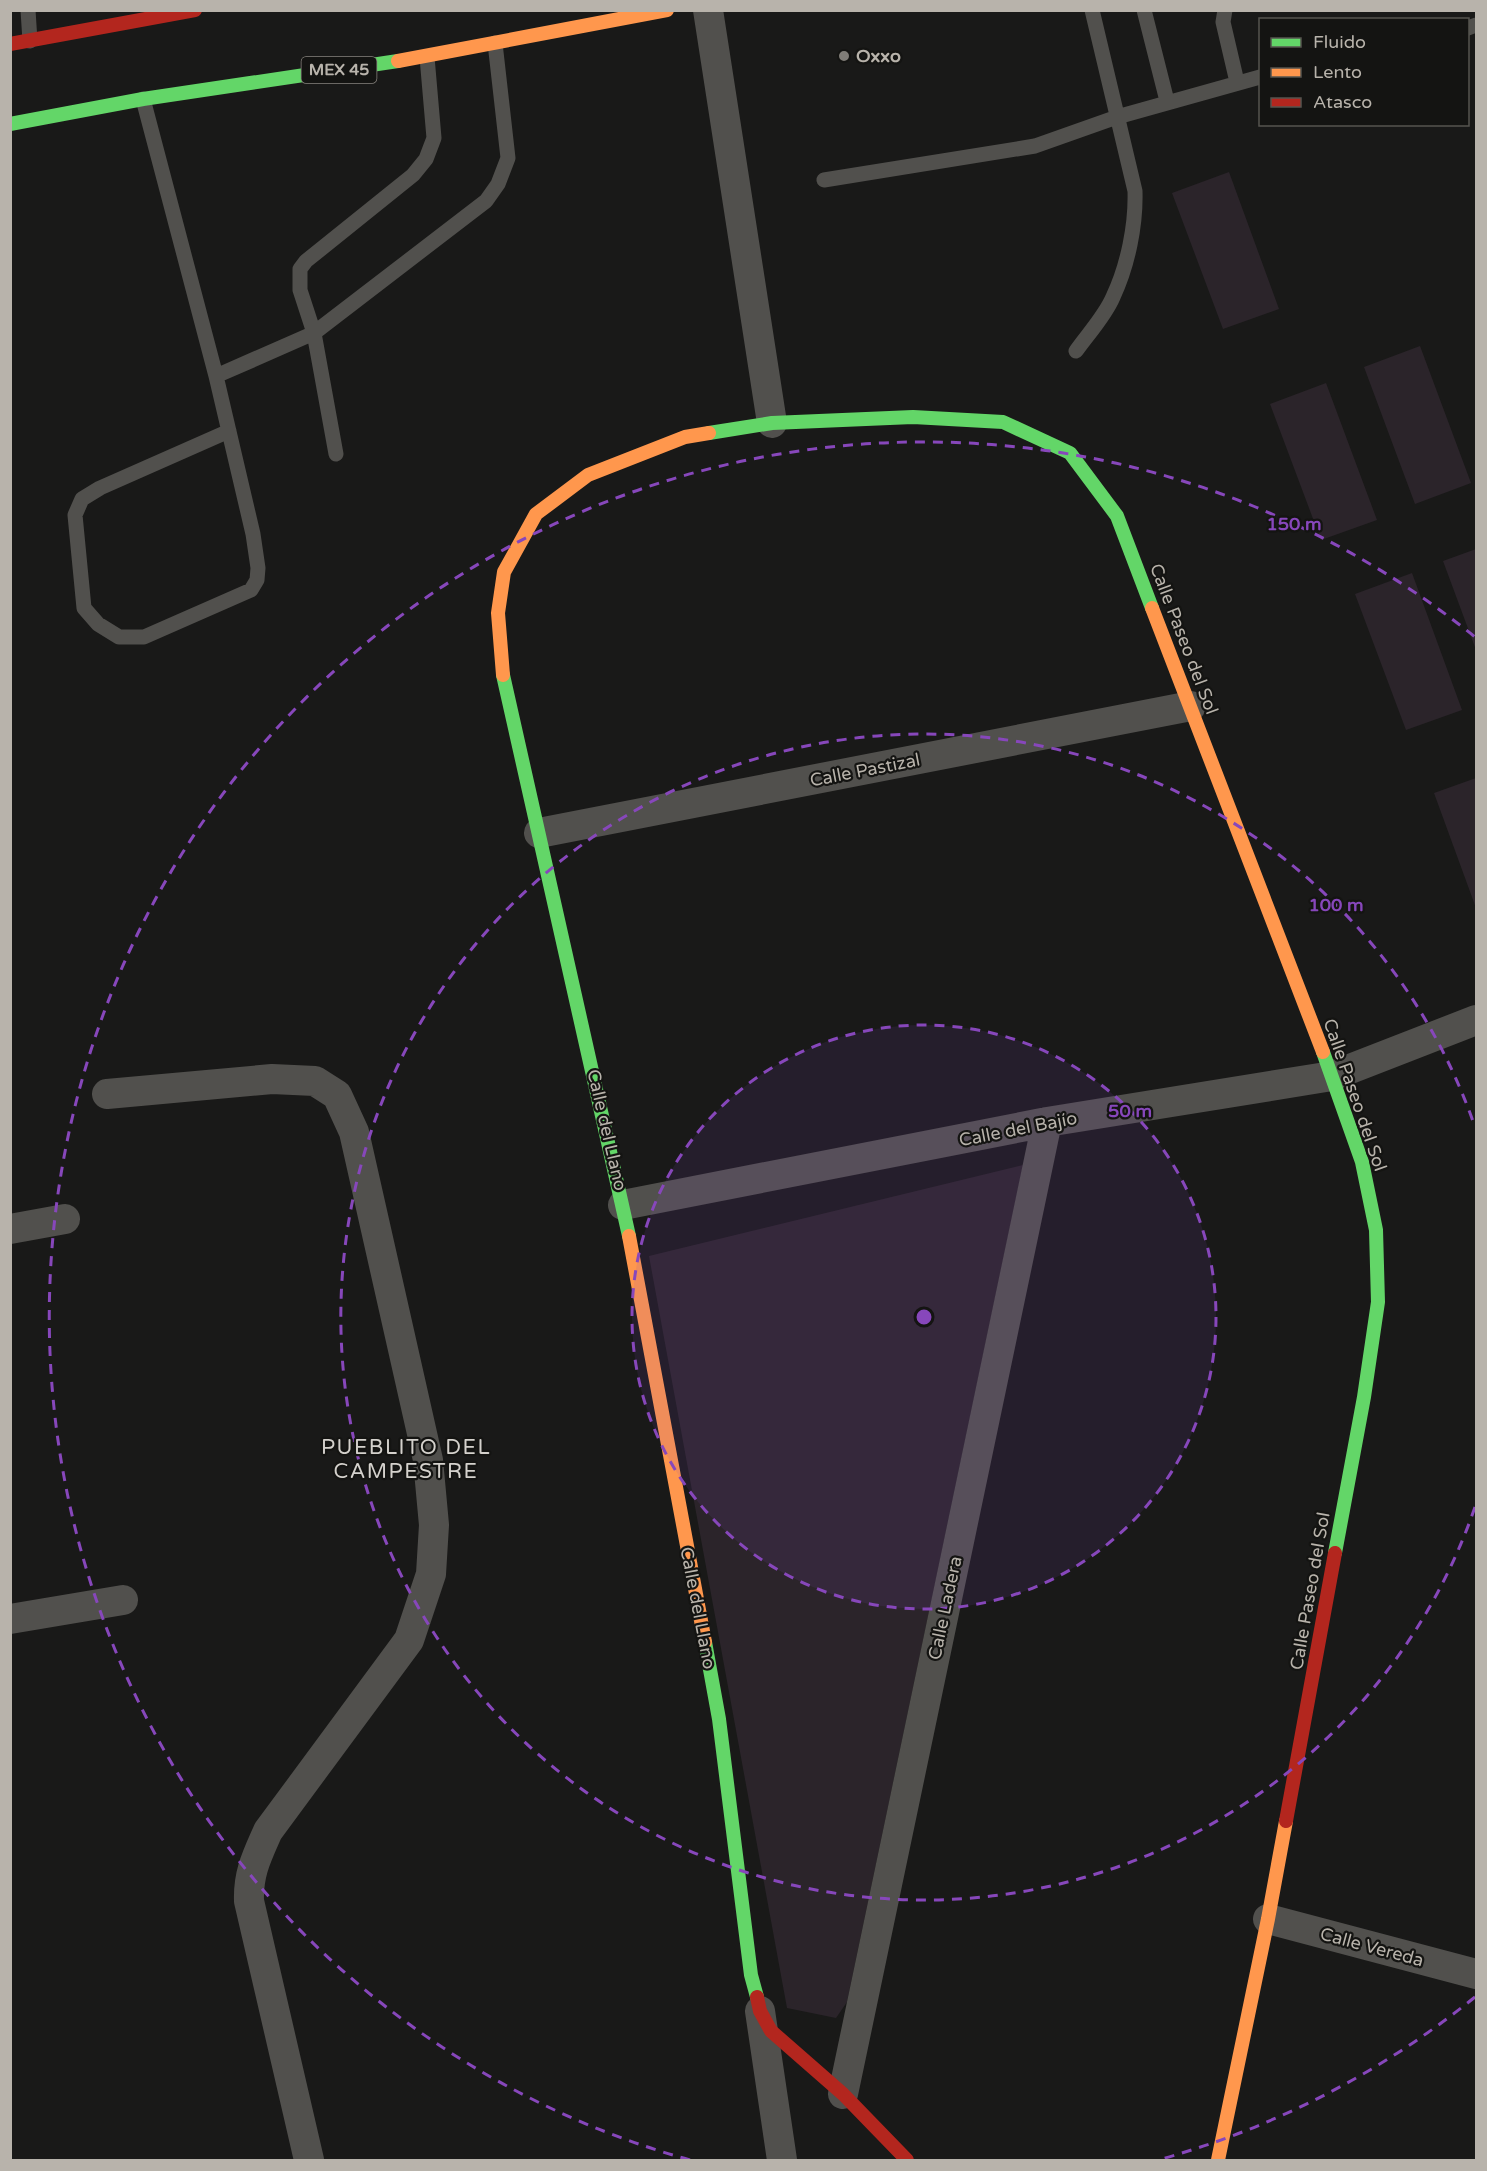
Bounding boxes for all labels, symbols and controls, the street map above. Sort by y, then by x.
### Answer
legend [1259,18,1469,126]
text: Fluido [1313,31,1366,53]
place label: Oxxo [856,45,901,67]
marker: Oxxo [837,49,851,63]
road number: MEX 45 [302,57,376,83]
text: Lento [1313,61,1362,83]
text: Atasco [1313,91,1372,113]
text: 150 m [1266,513,1322,535]
street label: Calle Paseo del Sol [1145,560,1223,718]
street label: Calle Pastizal [808,749,922,791]
text: 100 m [1308,894,1364,916]
street label: Calle Paseo del Sol [1319,1016,1391,1174]
street label: Calle del Llano [582,1067,632,1193]
text: 50 m [1108,1100,1152,1122]
street label: Calle del Bajío [957,1107,1079,1151]
centre of rings [914,1307,934,1327]
district label: PUEBLITO DEL CAMPESTRE [321,1435,491,1484]
street label: Calle Paseo del Sol [1285,1510,1335,1672]
street label: Calle del Llano [675,1545,721,1671]
street label: Calle Ladera [923,1554,967,1662]
street label: Calle Vereda [1318,1923,1426,1971]

